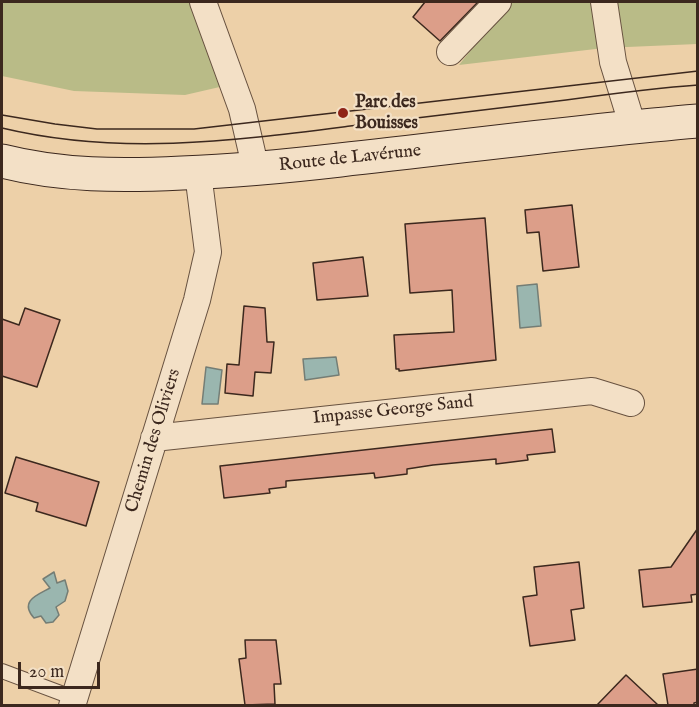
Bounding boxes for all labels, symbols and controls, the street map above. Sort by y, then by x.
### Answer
place label: Parc des Bouisses [355,92,418,134]
marker: Parc des Bouisses [336,106,350,120]
street label: Route de Lavérune [278,141,422,177]
street label: Chemin des Oliviers [122,366,186,516]
street label: Impasse George Sand [312,392,474,430]
scale bar [21,650,104,688]
text: 20 m [29,661,64,684]

